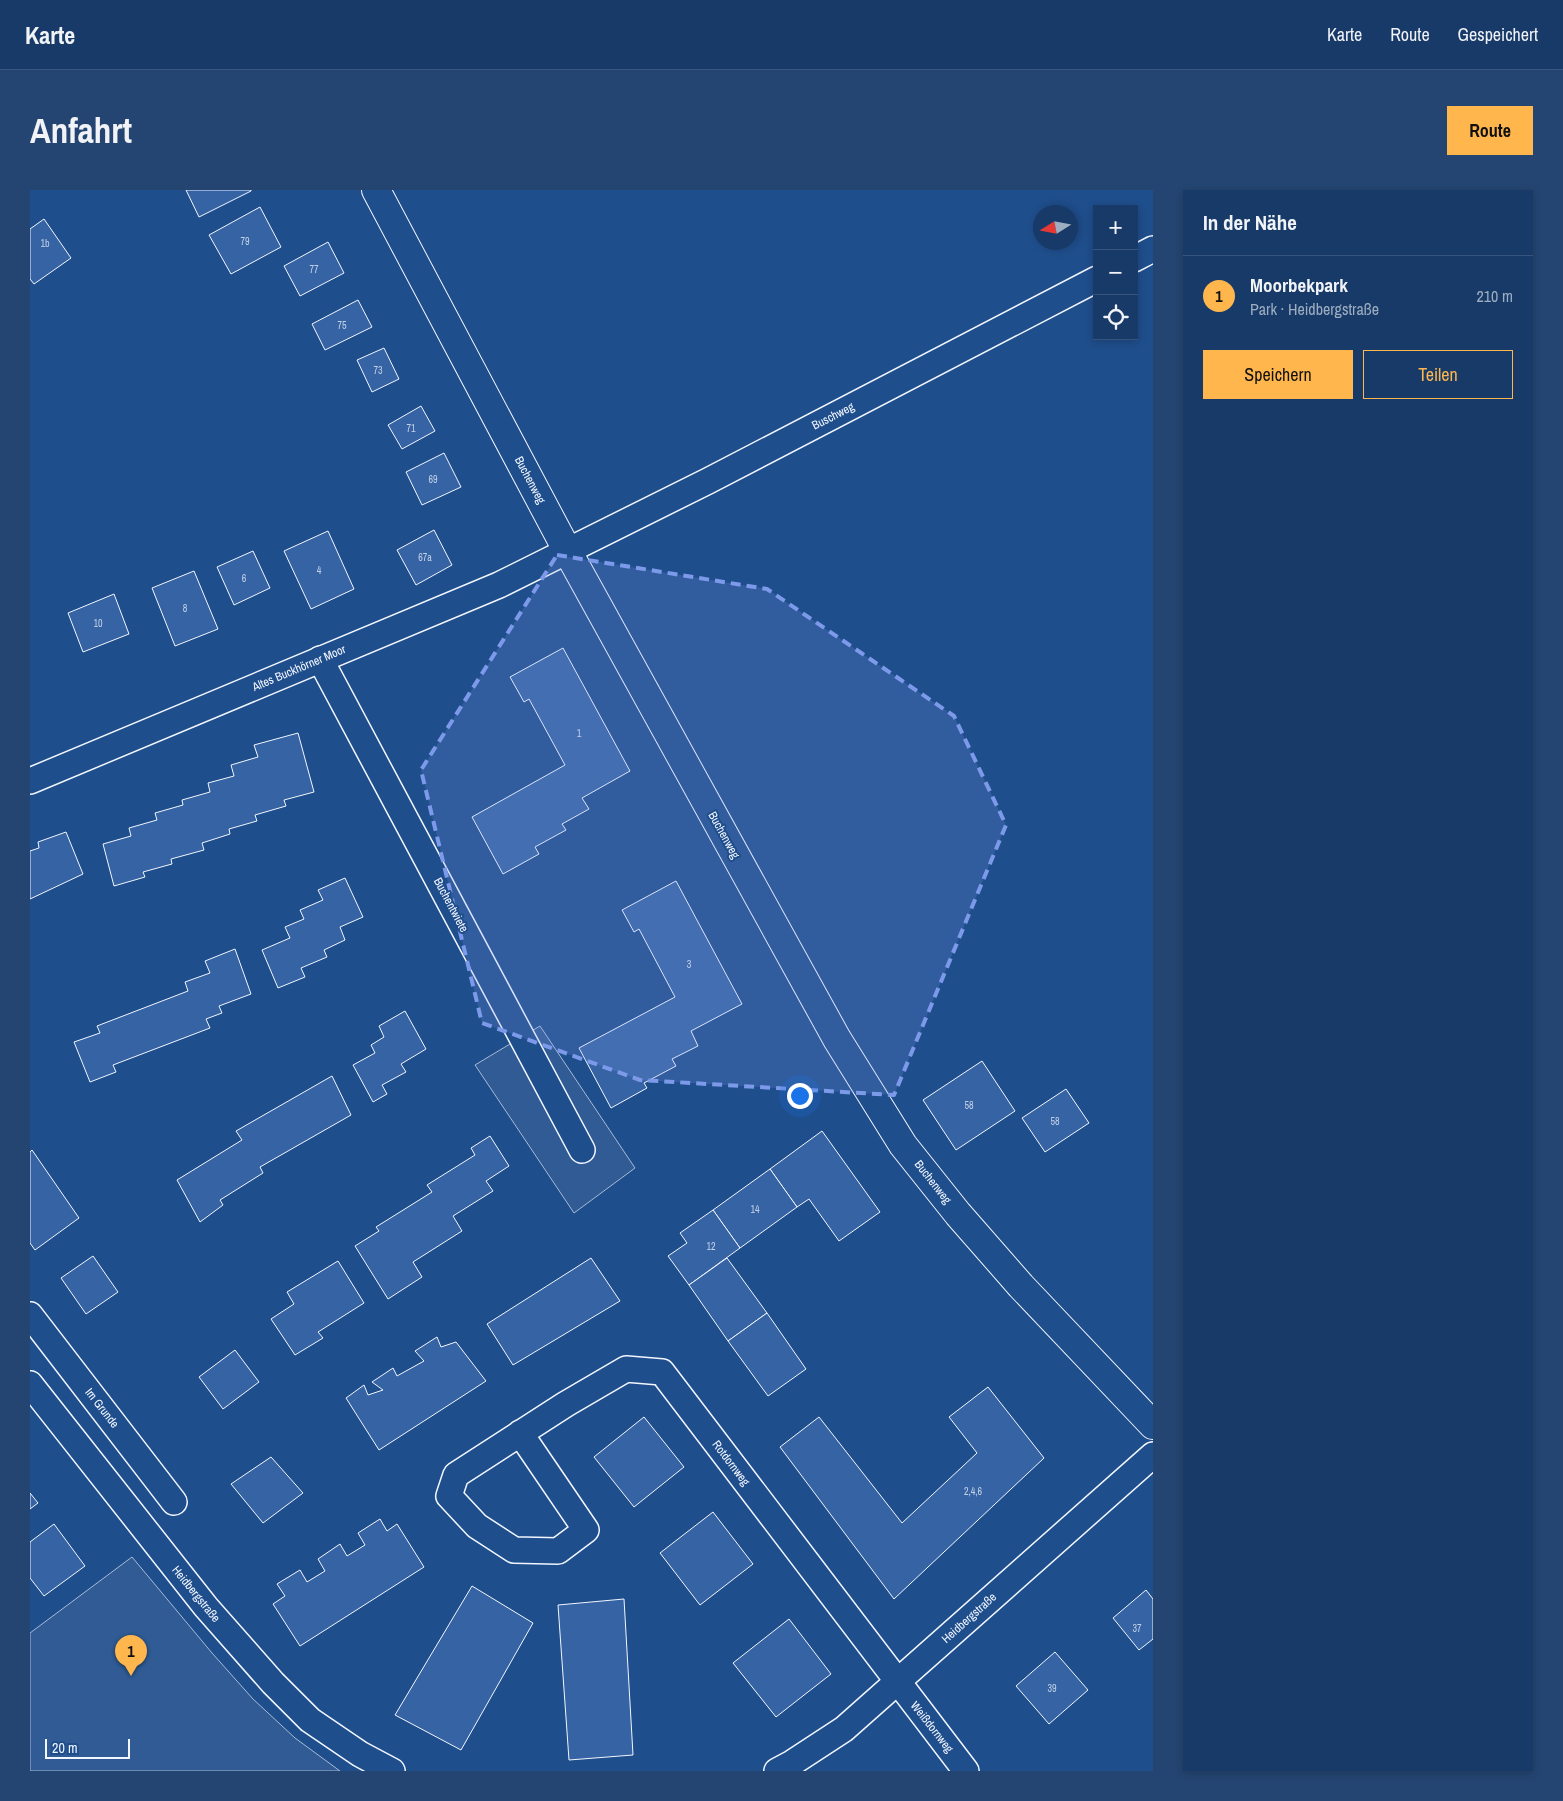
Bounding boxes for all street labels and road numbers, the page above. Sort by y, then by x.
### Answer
street label: Buschweg [809,398,857,433]
street label: Buchenweg [511,454,549,507]
street label: Altes Buckhörner Moor [249,641,349,695]
street label: Buchenweg [705,809,744,862]
street label: Buchentwiete [430,875,472,935]
street label: Buchenweg [911,1157,955,1208]
street label: Im Grunde [81,1385,123,1431]
street label: Rotdornweg [709,1437,754,1489]
street label: Heidbergstraße [168,1562,224,1626]
street label: Heidbergstraße [938,1589,1000,1647]
street label: Weißdornweg [907,1698,957,1756]

